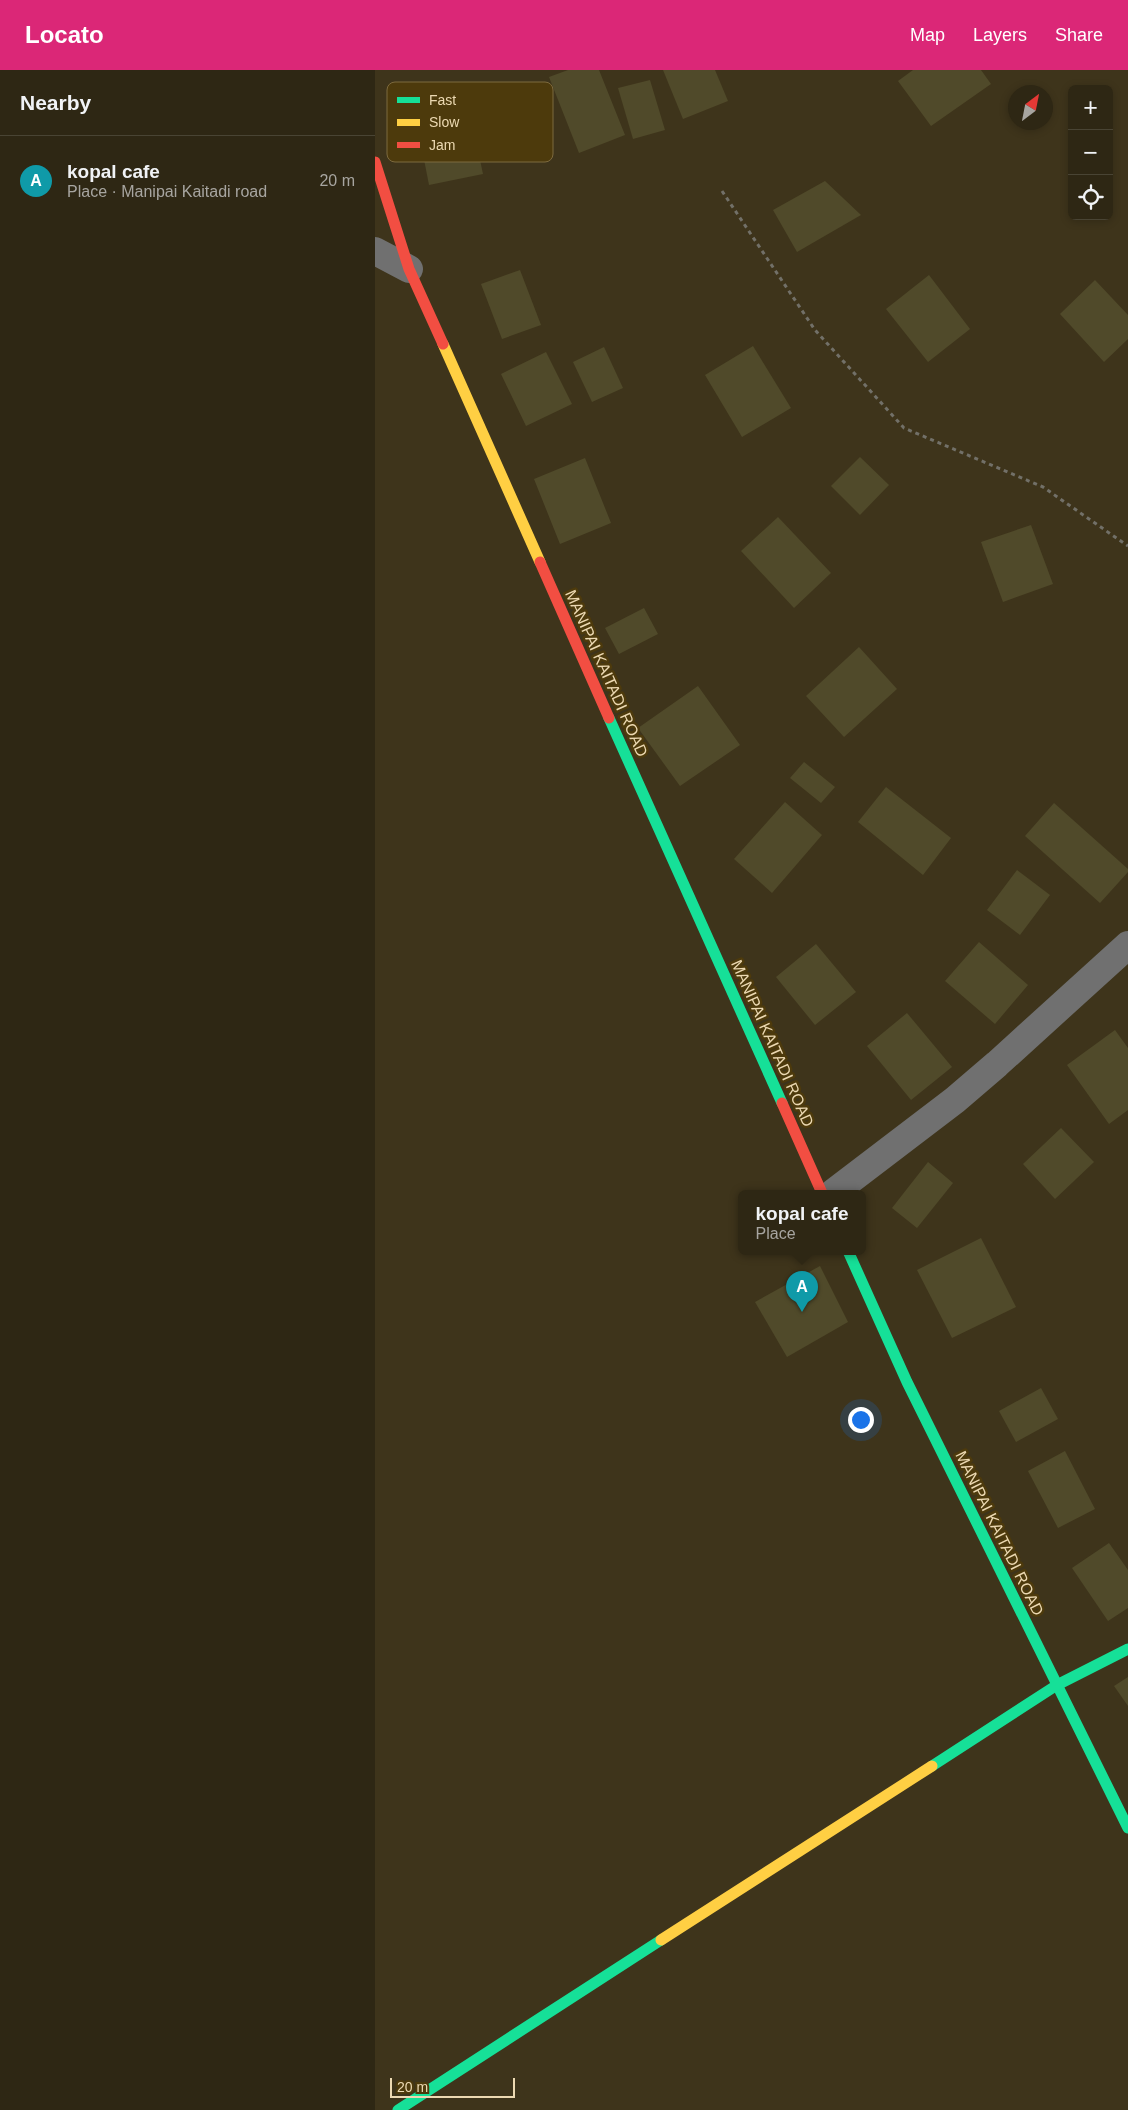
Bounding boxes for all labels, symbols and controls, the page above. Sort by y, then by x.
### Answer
text: Locato [25,21,104,48]
text: Map [910,25,945,45]
text: Layers [973,25,1027,45]
text: Share [1055,25,1103,45]
legend [387,82,553,162]
north arrow [1008,85,1053,130]
map controls [1068,85,1113,220]
button: + [1068,85,1113,130]
text: Nearby [20,91,91,114]
text: Fast [429,92,456,108]
text: Slow [429,114,460,130]
button: − [1068,130,1113,175]
text: Jam [429,137,455,153]
text: kopal cafe [67,161,160,182]
text: A [30,172,42,189]
text: 20 m [319,172,355,189]
button: locate [1068,175,1113,220]
text: Place · Manipai Kaitadi road [67,183,267,200]
street label: MANIPAI KAITADI ROAD [562,587,651,759]
street label: MANIPAI KAITADI ROAD [728,957,817,1129]
popup [738,1190,866,1255]
text: kopal cafe [756,1203,848,1224]
text: Place [756,1225,796,1242]
pin: A [786,1271,818,1312]
your location [848,1407,874,1433]
street label: MANIPAI KAITADI ROAD [952,1448,1047,1618]
scale bar [390,2075,515,2098]
text: 20 m [397,2079,428,2095]

